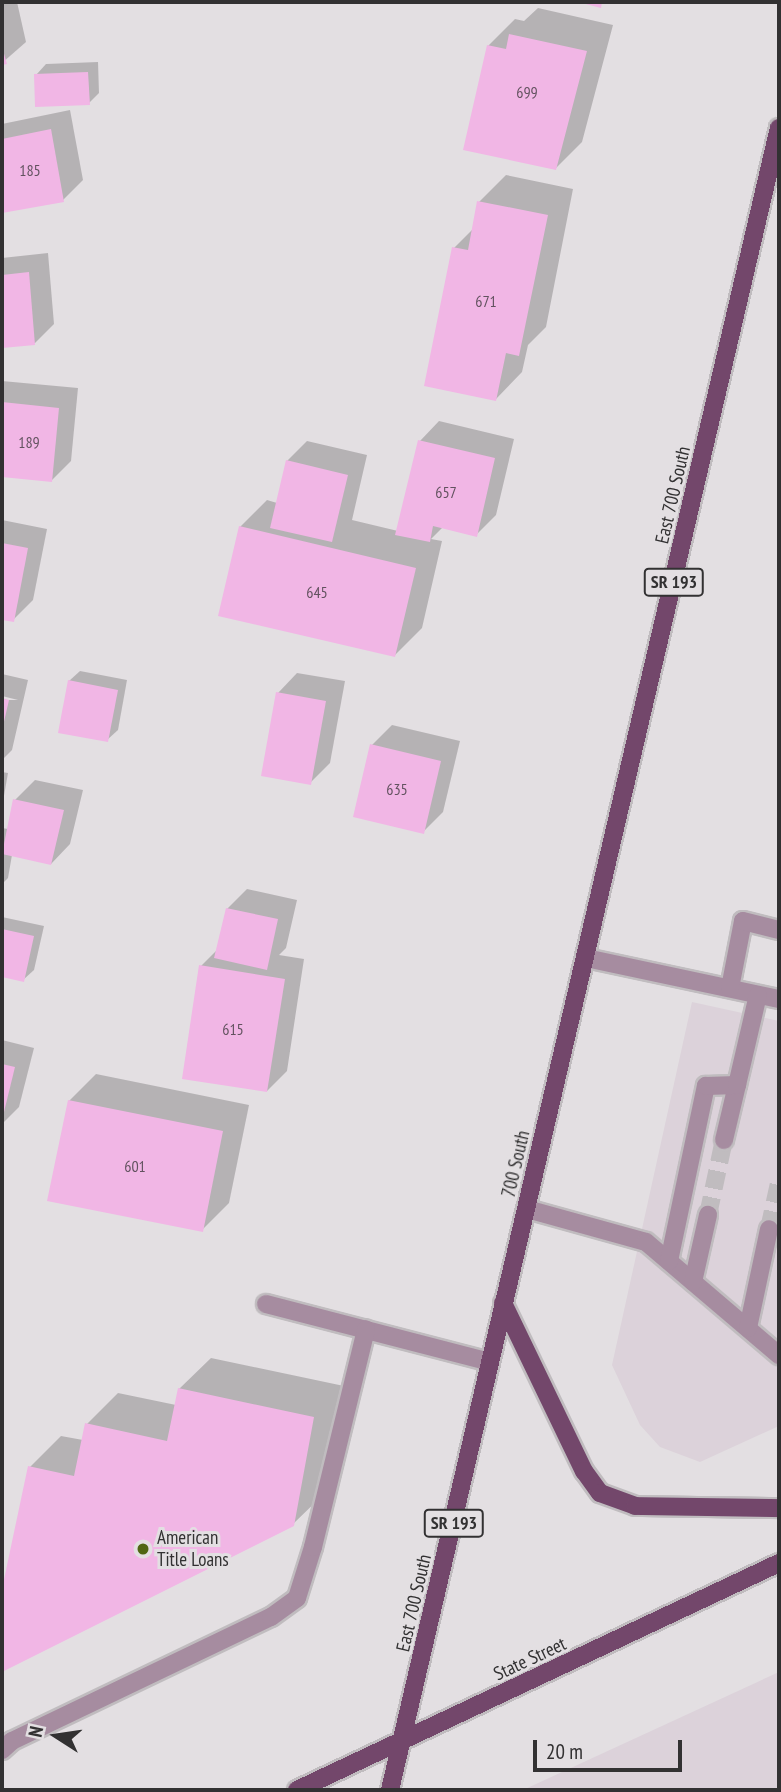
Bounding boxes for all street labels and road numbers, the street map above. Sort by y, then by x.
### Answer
street label: East 700 South [651,444,695,546]
road number: SR 193 [642,568,706,596]
street label: 700 South [497,1128,535,1200]
road number: SR 193 [422,1508,486,1538]
street label: East 700 South [392,1552,436,1654]
street label: State Street [490,1632,570,1686]

